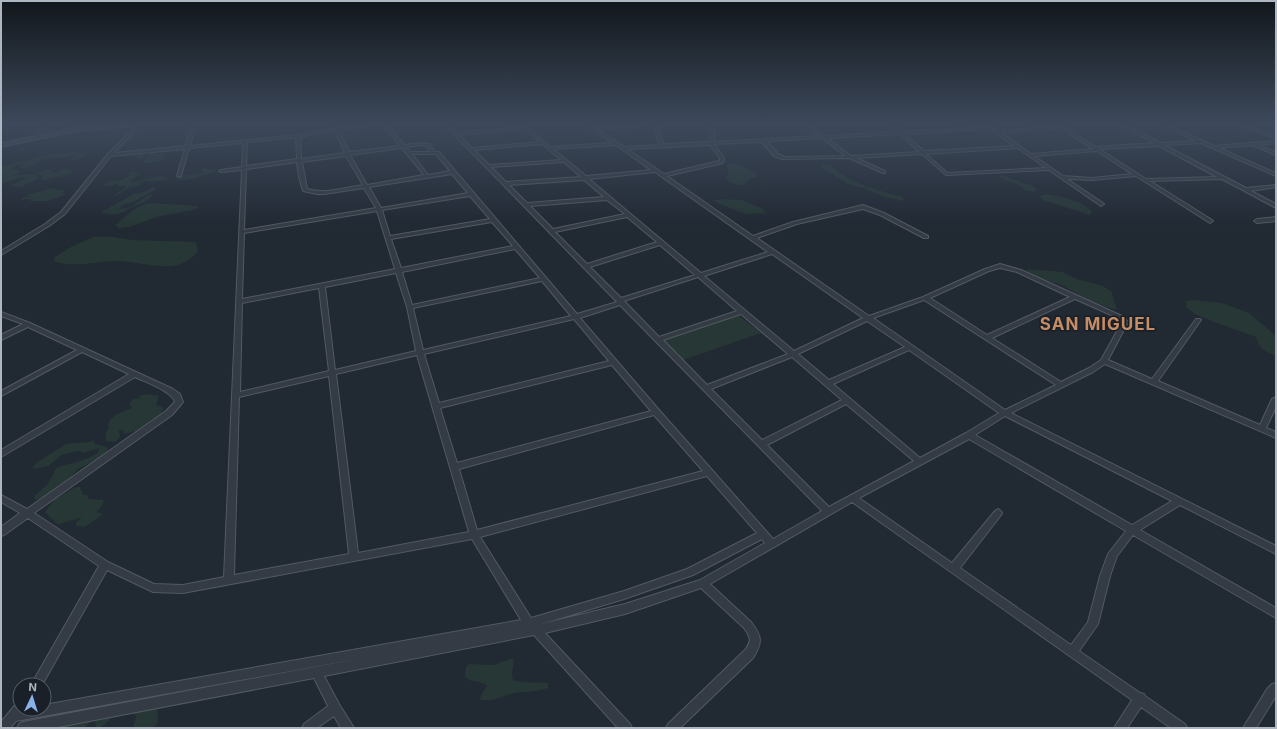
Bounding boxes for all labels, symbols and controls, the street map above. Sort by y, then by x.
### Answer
district label: SAN MIGUEL [1040,314,1156,334]
north arrow [12,677,52,717]
text: N [28,680,37,694]

